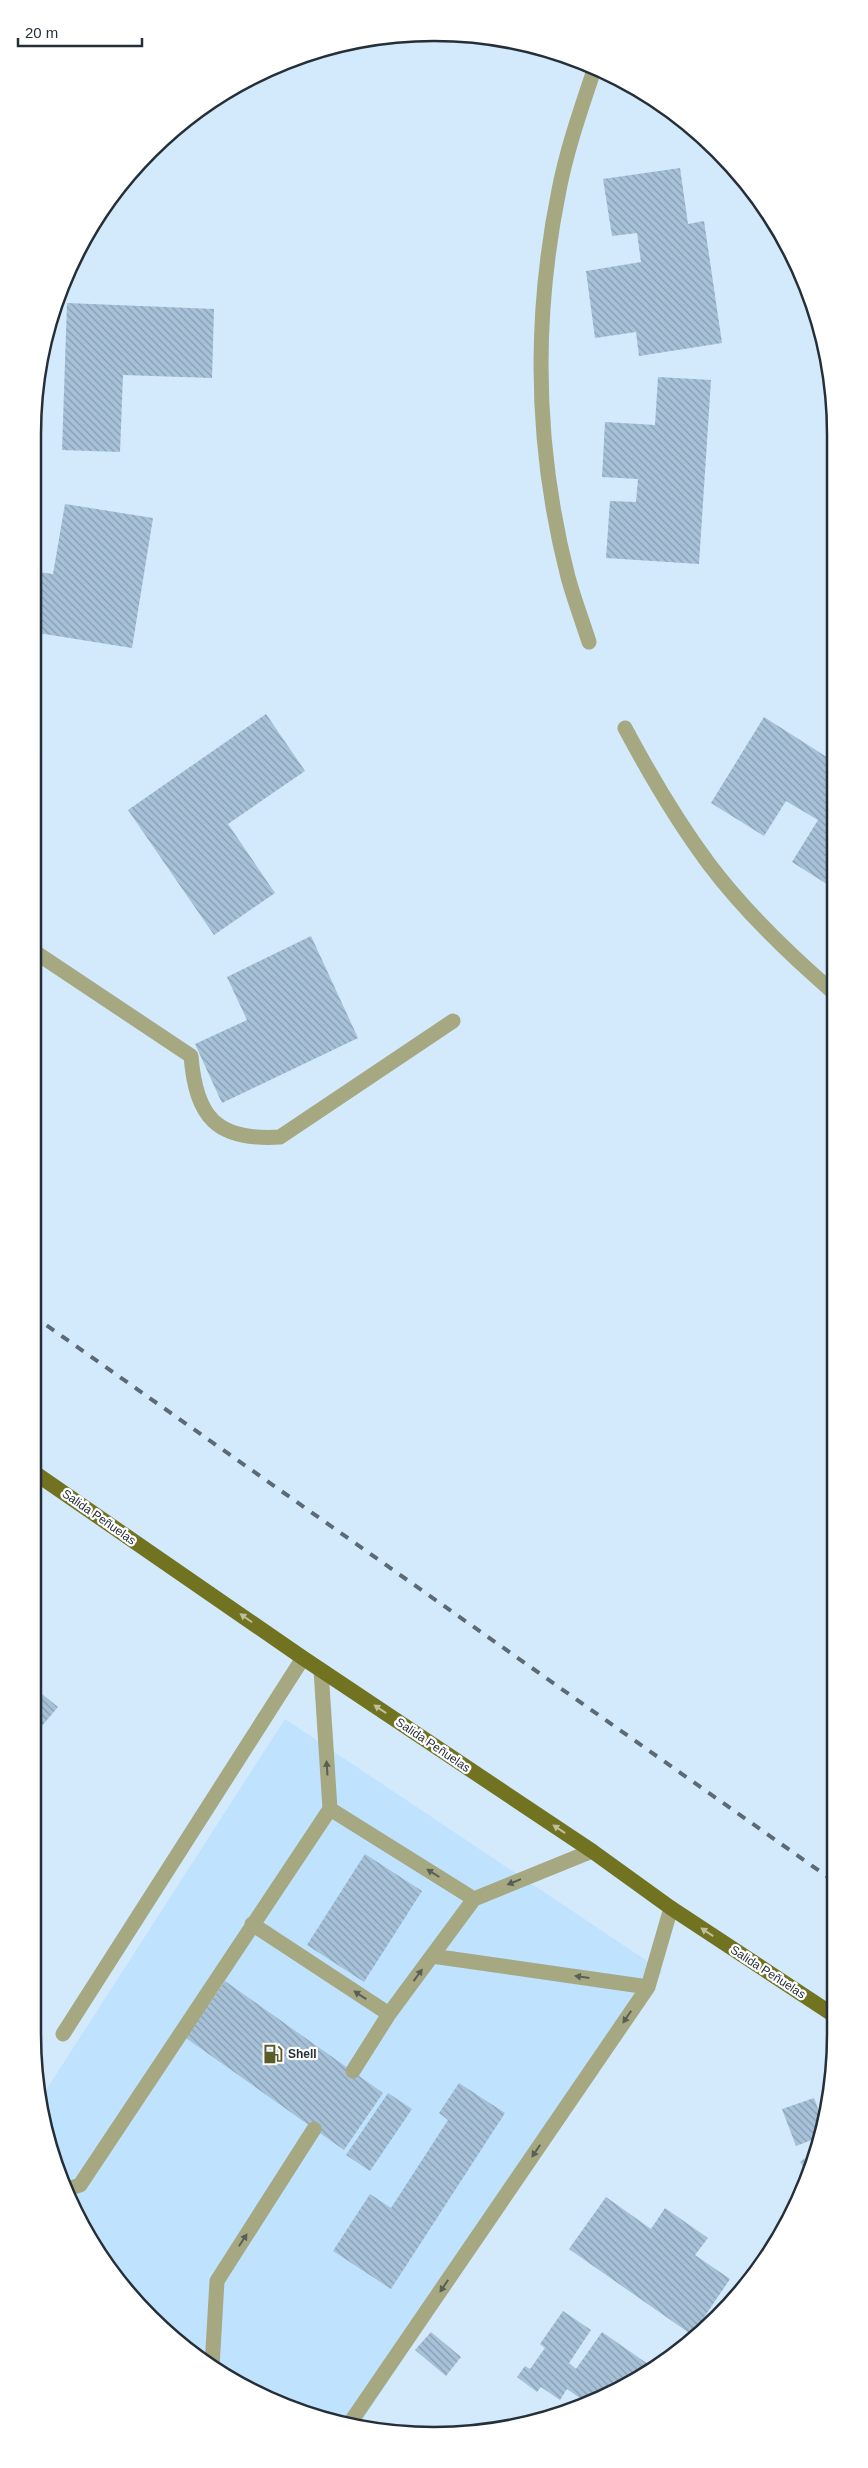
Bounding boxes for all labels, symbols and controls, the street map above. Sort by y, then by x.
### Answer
scale bar [18,15,141,47]
text: 20 m [25,24,58,41]
street label: Salida Peñuelas [59,1486,139,1548]
one-way arrow [239,1613,253,1623]
one-way arrow [374,1705,387,1714]
street label: Salida Peñuelas [393,1715,473,1775]
one-way arrow [323,1759,331,1775]
one-way arrow [552,1824,566,1834]
one-way arrow [426,1868,440,1877]
one-way arrow [507,1879,521,1887]
one-way arrow [700,1927,713,1937]
street label: Salida Peñuelas [728,1943,808,2001]
one-way arrow [413,1968,423,1982]
one-way arrow [574,1973,590,1981]
one-way arrow [354,1991,367,2000]
one-way arrow [622,2010,632,2024]
fuel station icon: Shell [262,2043,284,2065]
place label: Shell [288,2047,317,2061]
one-way arrow [531,2145,540,2158]
one-way arrow [239,2233,248,2247]
one-way arrow [439,2279,449,2292]

